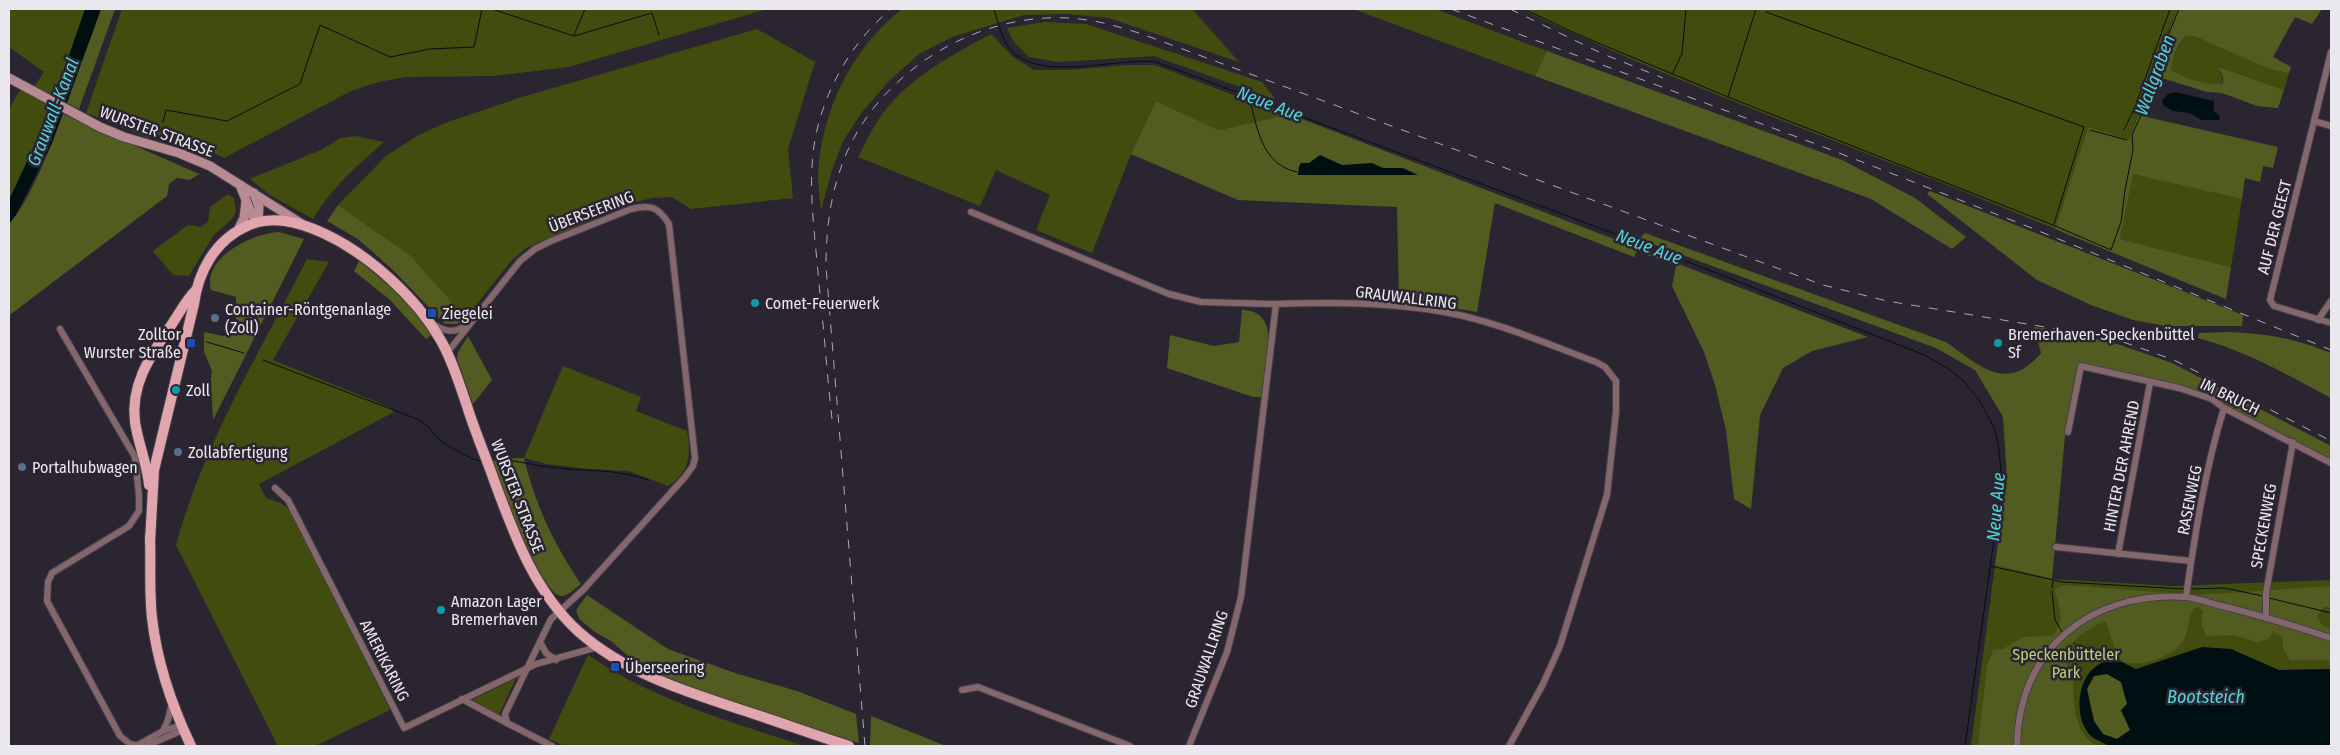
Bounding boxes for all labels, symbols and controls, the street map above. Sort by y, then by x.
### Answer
water label: Wallgraben [2130,32,2180,118]
water label: Grauwall-Kanal [22,55,84,169]
water label: Neue Aue [1234,81,1306,127]
street label: WURSTER STRASSE [97,102,217,161]
street label: AUF DER GEEST [2254,177,2296,276]
street label: ÜBERSEERING [546,187,636,236]
water label: Neue Aue [1613,224,1685,270]
street label: GRAUWALLRING [1354,282,1458,313]
place label: Comet-Feuerwerk [765,294,880,313]
marker: Comet-Feuerwerk [749,297,761,309]
place label: Container-Röntgenanlage (Zoll) [225,300,391,337]
place label: Ziegelei [442,304,493,323]
marker: Ziegelei [426,307,438,319]
marker: Container-Röntgenanlage (Zoll) [209,312,221,324]
place label: Zolltor Wurster Straße [84,325,181,362]
place label: Bremerhaven-Speckenbüttel Sf [2008,325,2194,362]
marker: Zolltor Wurster Straße [185,337,197,349]
marker: Bremerhaven-Speckenbüttel Sf [1992,337,2004,349]
street label: IM BRUCH [2197,374,2263,419]
place label: Zoll [186,381,210,400]
marker: Zoll [170,384,182,396]
street label: HINTER DER AHREND [2099,399,2144,533]
street label: WURSTER STRASSE [487,437,548,556]
place label: Zollabfertigung [188,443,288,462]
marker: Zollabfertigung [172,446,184,458]
place label: Portalhubwagen [32,458,138,477]
marker: Portalhubwagen [16,461,28,473]
street label: RASENWEG [2173,464,2206,537]
water label: Neue Aue [1982,471,2010,542]
street label: SPECKENWEG [2247,482,2280,570]
place label: Amazon Lager Bremerhaven [451,592,542,629]
marker: Amazon Lager Bremerhaven [435,604,447,616]
street label: GRAUWALLRING [1181,608,1232,710]
street label: AMERIKARING [356,616,413,704]
park label: Speckenbütteler Park [2012,645,2120,682]
place label: Überseering [625,658,705,677]
marker: Überseering [609,661,621,673]
water label: Bootsteich [2167,686,2245,708]

